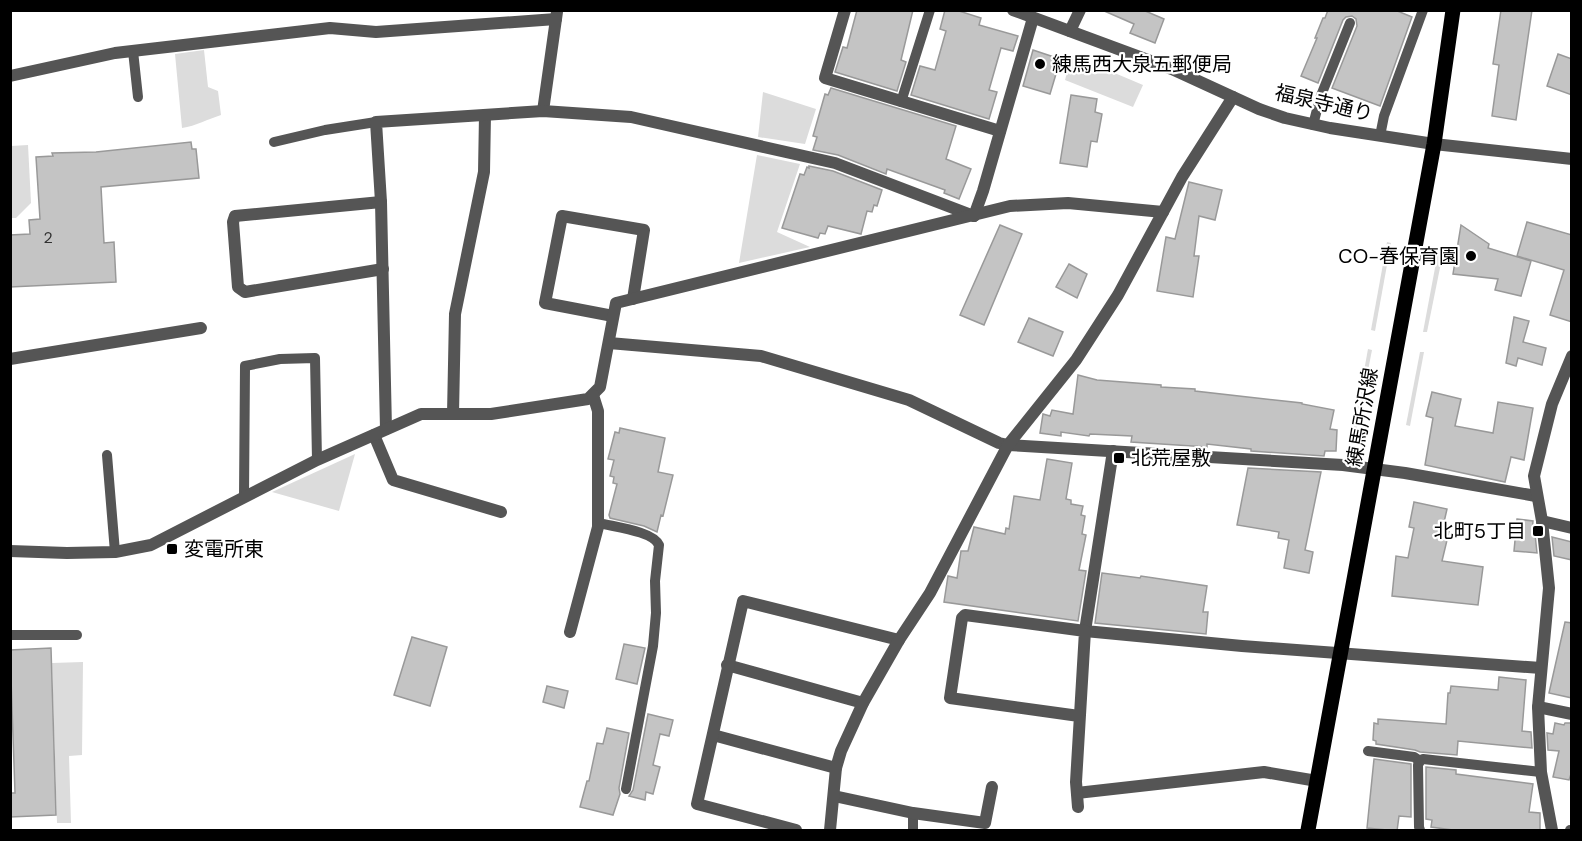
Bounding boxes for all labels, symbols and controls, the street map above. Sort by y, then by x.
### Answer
place label: 練馬西大泉五郵便局 [1052,51,1232,77]
marker: 練馬西大泉五郵便局 [1033,57,1047,71]
street label: 福泉寺通り [1272,79,1376,127]
house number: 2 [43,227,53,248]
place label: CO-春保育園 [1338,243,1459,269]
marker: CO-春保育園 [1464,249,1478,263]
street label: 練馬所沢線 [1341,366,1383,468]
place label: 北荒屋敷 [1131,445,1211,471]
marker: 北荒屋敷 [1112,451,1126,465]
place label: 北町5丁目 [1434,518,1526,544]
marker: 北町5丁目 [1531,524,1545,538]
place label: 変電所東 [184,536,264,562]
marker: 変電所東 [165,542,179,556]

